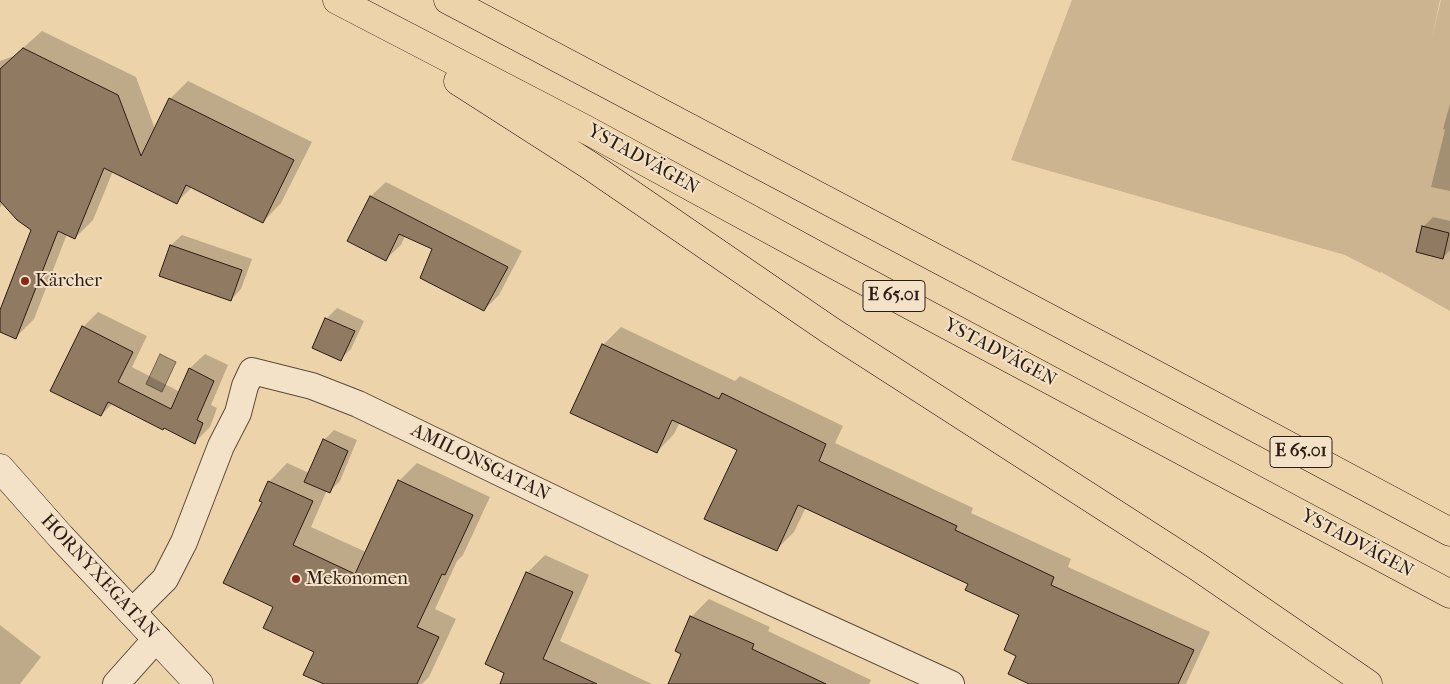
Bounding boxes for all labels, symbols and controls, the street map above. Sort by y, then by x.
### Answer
street label: YSTADVÄGEN [583,120,703,200]
place label: Kärcher [35,270,102,292]
marker: Kärcher [19,275,31,287]
road number: E 65.01 [863,280,925,312]
street label: YSTADVÄGEN [940,314,1060,392]
street label: AMILONSGATAN [407,419,553,507]
road number: E 65.01 [1270,437,1332,468]
street label: YSTADVÄGEN [1297,505,1417,583]
street label: HORNYXEGATAN [35,510,163,644]
place label: Mekonomen [306,568,408,590]
marker: Mekonomen [290,573,302,585]

